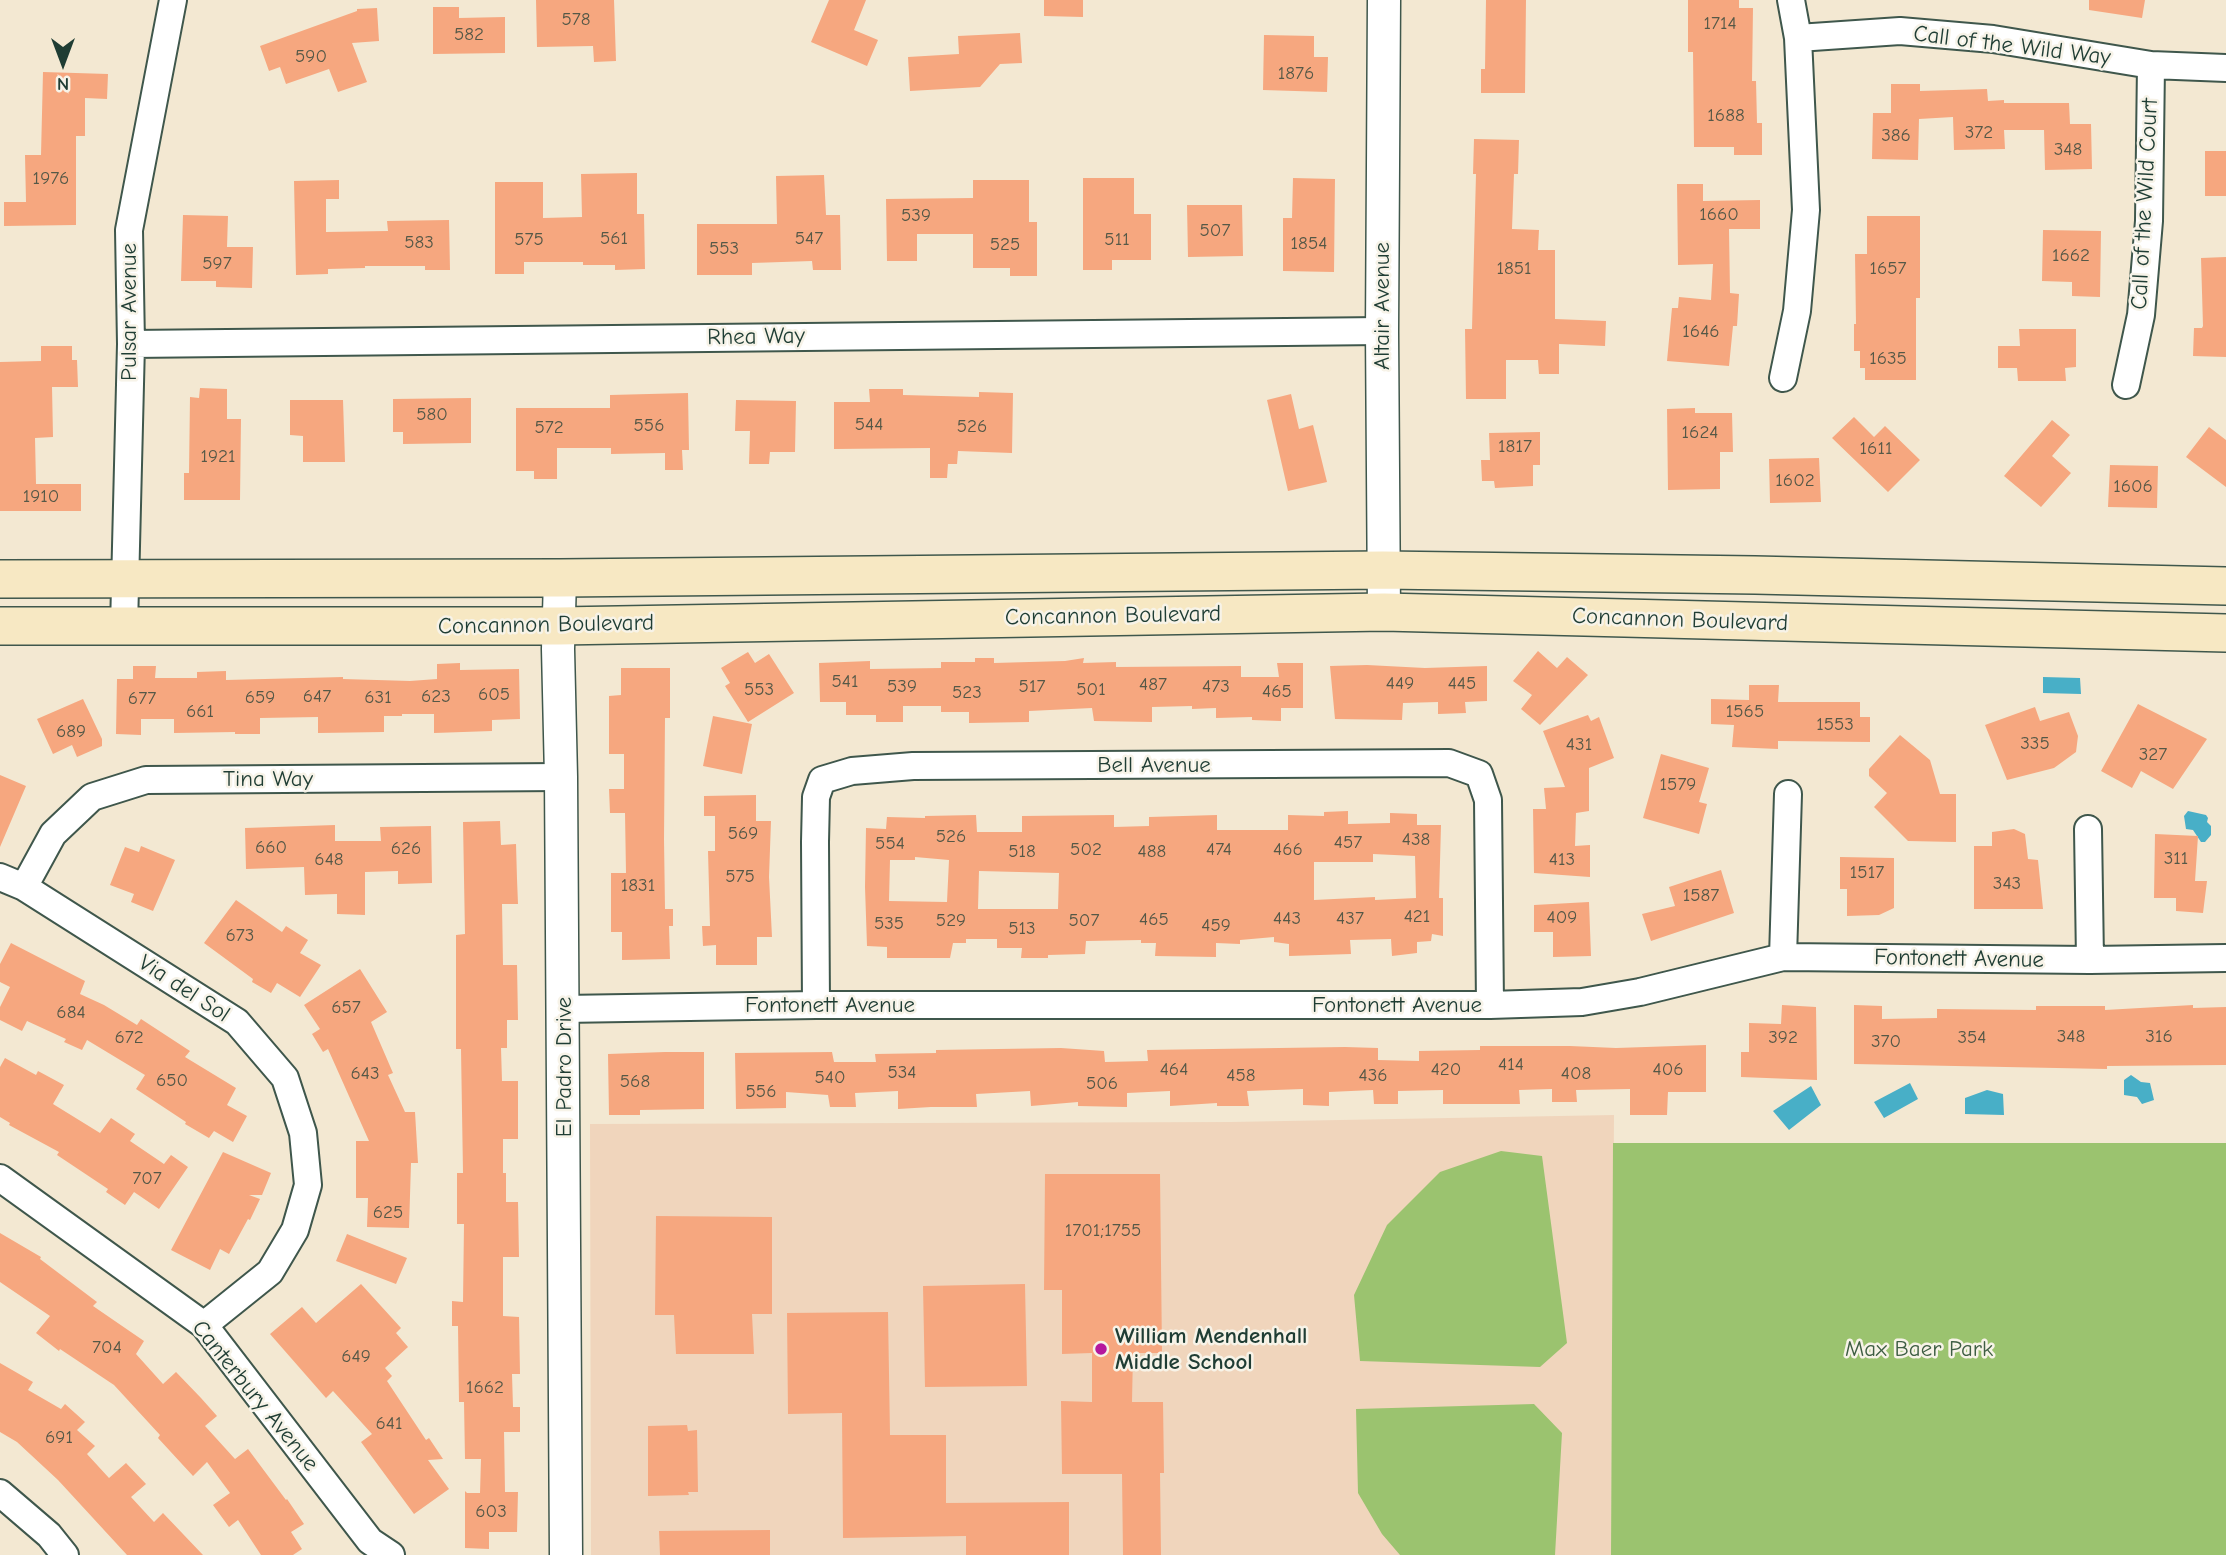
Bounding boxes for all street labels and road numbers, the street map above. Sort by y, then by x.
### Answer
street label: Call of the Wild Way [1912,20,2112,72]
street label: Call of the Wild Court [2126,97,2164,311]
street label: Altair Avenue [1368,242,1396,370]
street label: Pulsar Avenue [115,243,143,381]
street label: Rhea Way [707,322,805,352]
street label: Concannon Boulevard [1005,600,1221,632]
street label: Concannon Boulevard [1571,602,1789,638]
street label: Concannon Boulevard [438,609,654,641]
street label: Bell Avenue [1097,751,1211,779]
street label: Tina Way [223,765,313,793]
street label: Fontonett Avenue [1874,944,2044,974]
street label: Via del Sol [133,949,235,1029]
street label: Fontonett Avenue [745,991,915,1019]
street label: Fontonett Avenue [1312,991,1482,1019]
street label: El Padro Drive [550,997,578,1137]
street label: Canterbury Avenue [186,1315,324,1477]

